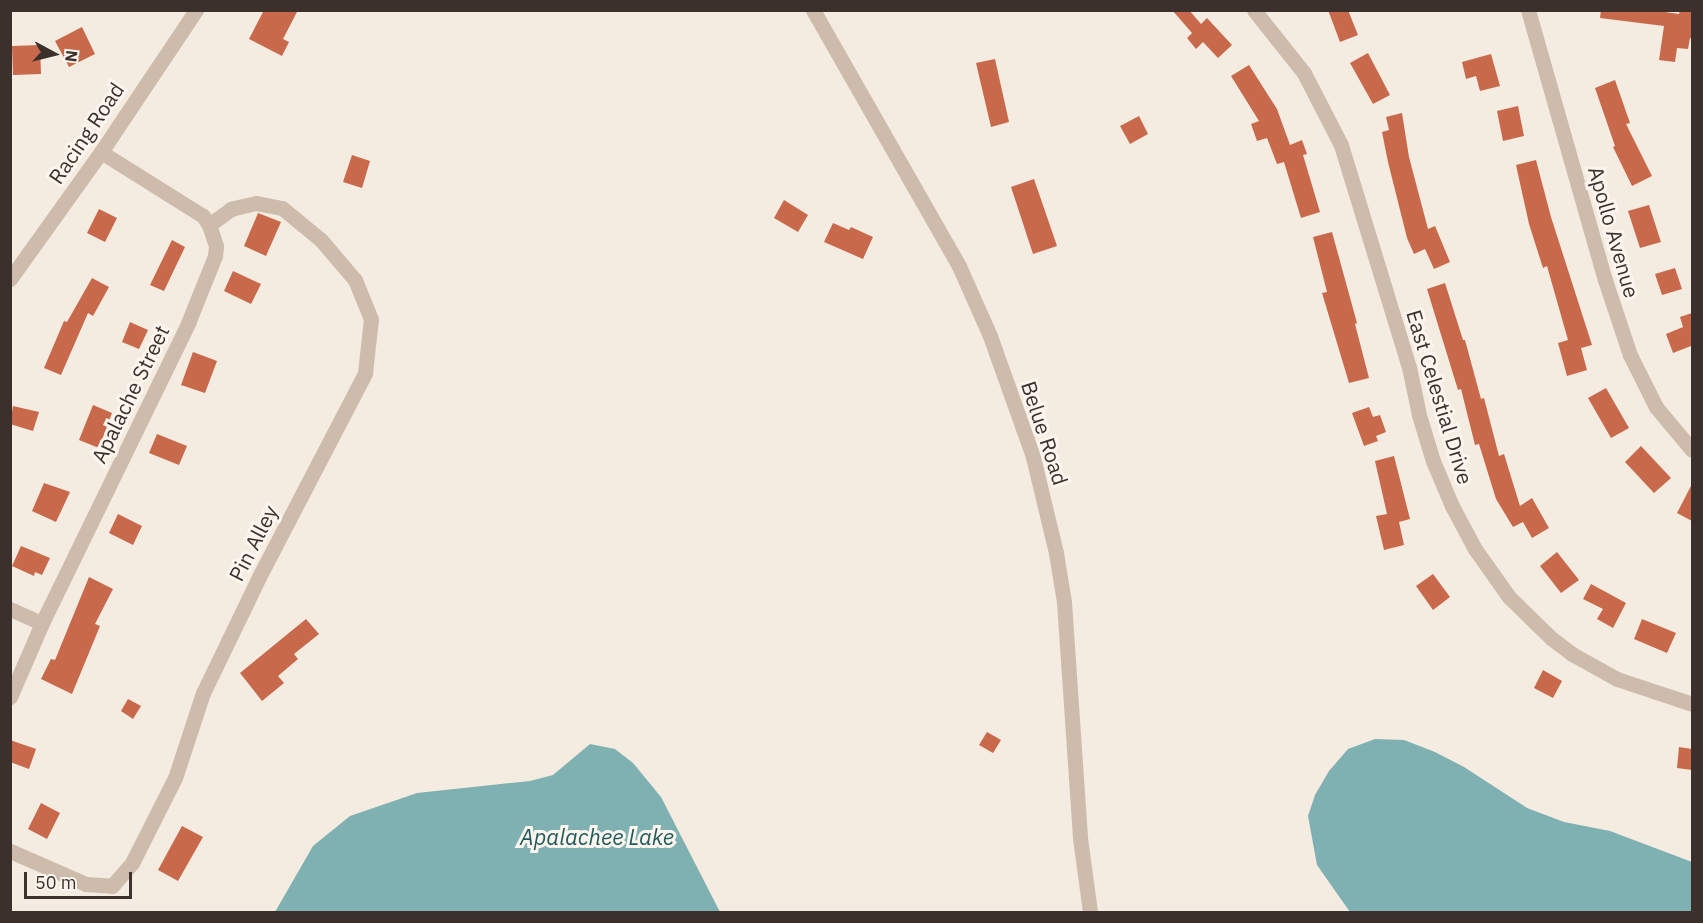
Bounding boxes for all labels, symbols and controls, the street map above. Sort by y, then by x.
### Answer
north arrow [24,24,84,84]
text: N [61,49,82,63]
street label: Racing Road [43,78,129,188]
street label: Apollo Avenue [1583,163,1645,301]
street label: East Celestial Drive [1401,307,1479,487]
street label: Apalache Street [86,321,174,467]
street label: Belue Road [1016,378,1074,488]
street label: Pin Alley [223,501,283,585]
water label: Apalachee Lake [520,824,674,850]
scale bar [27,860,135,898]
text: 50 m [35,871,77,894]

